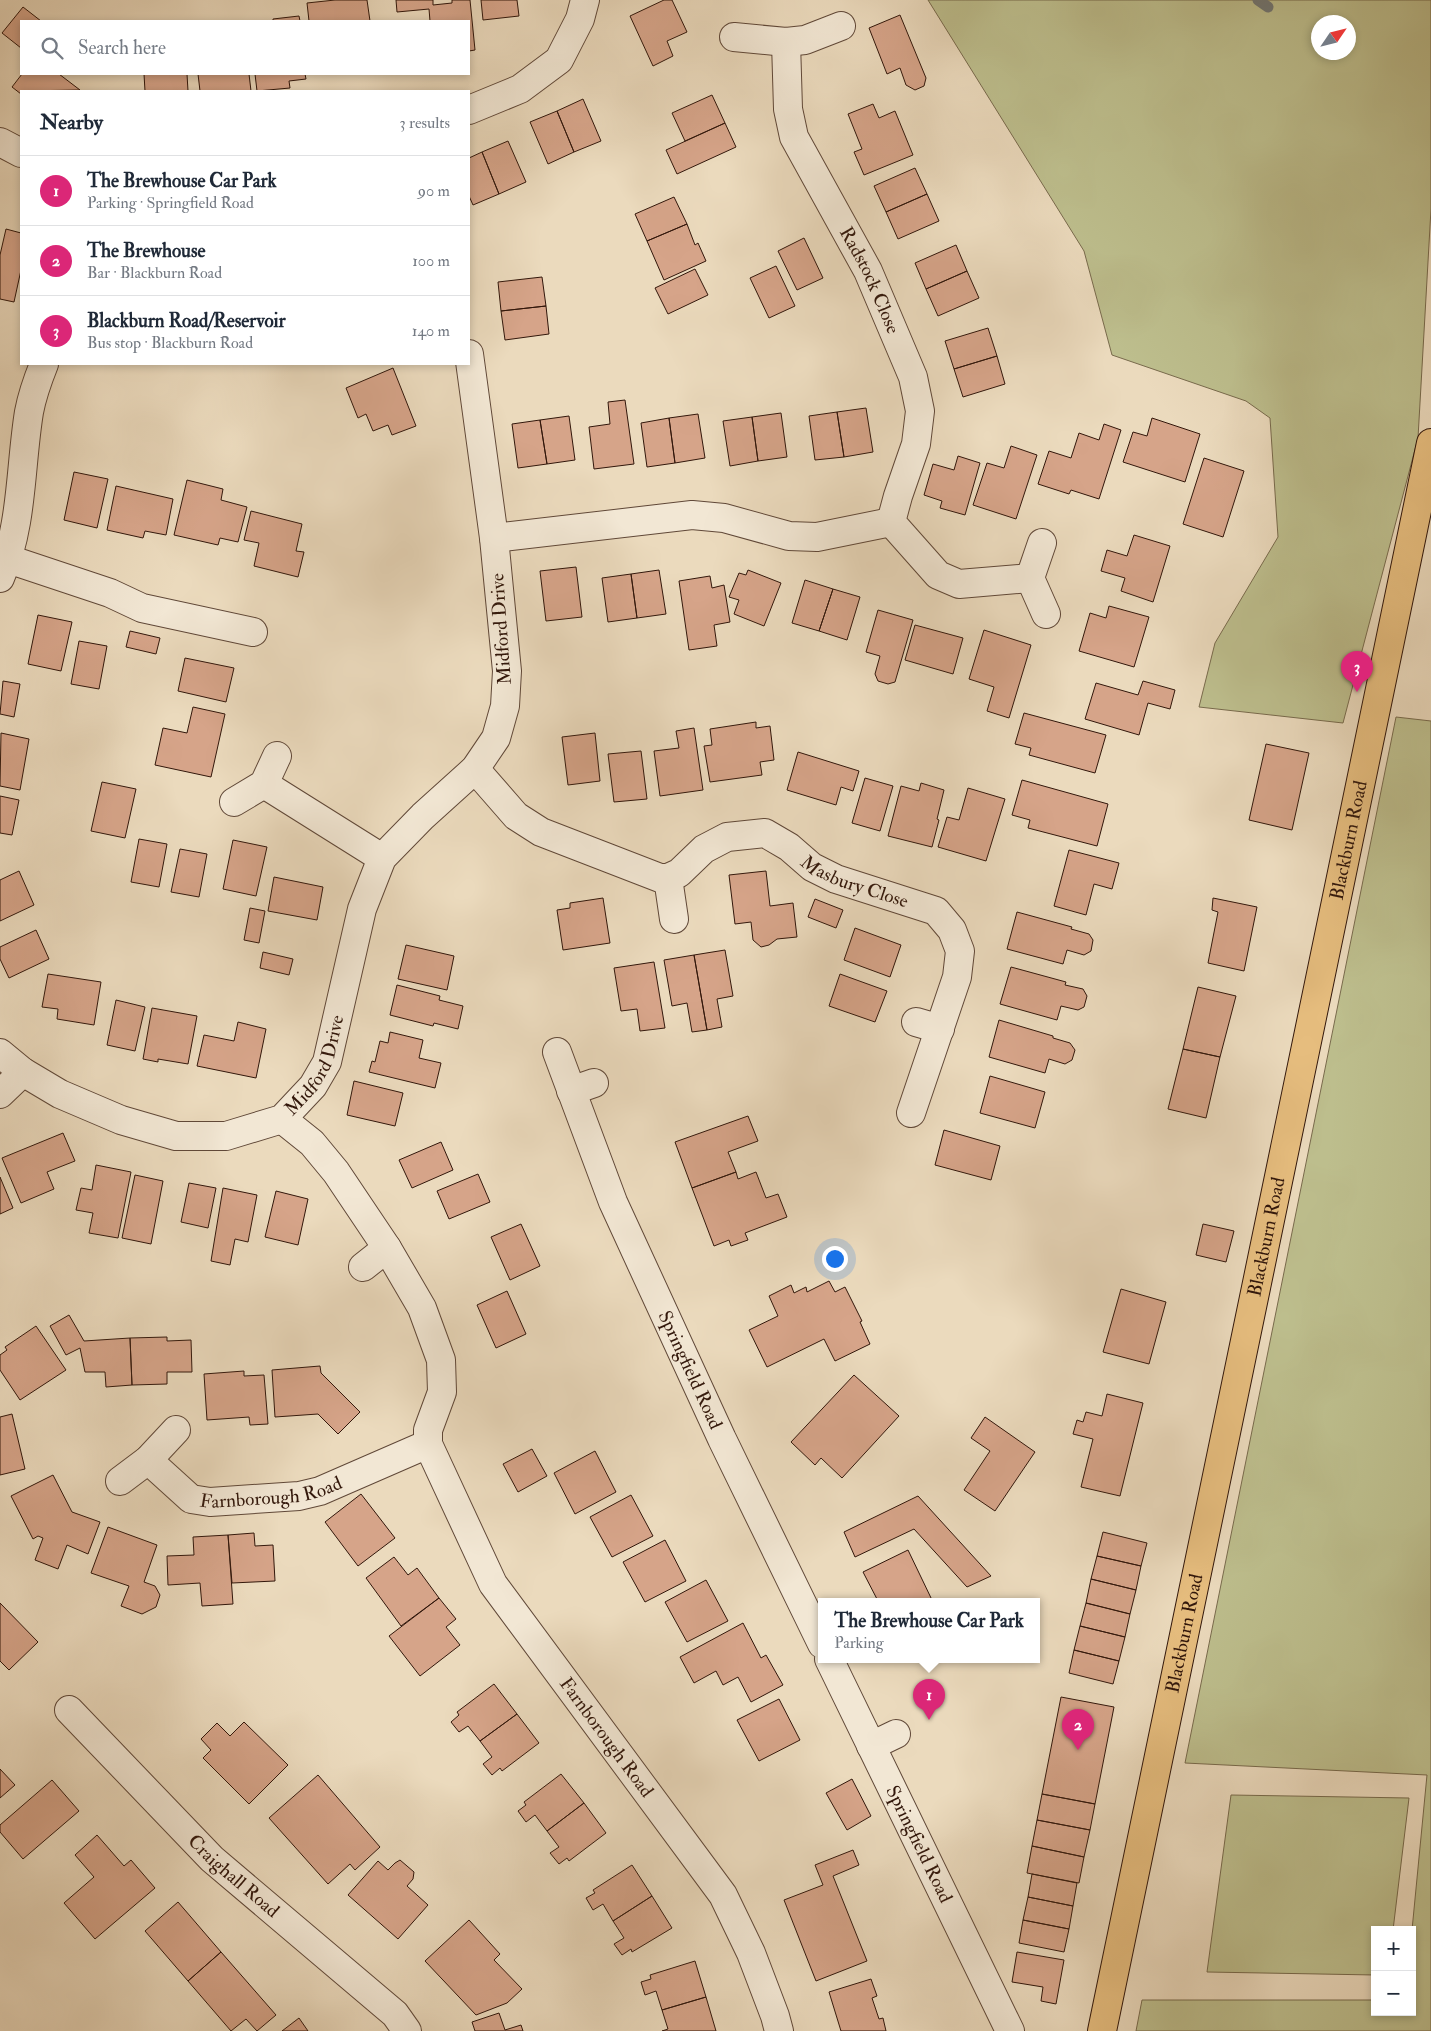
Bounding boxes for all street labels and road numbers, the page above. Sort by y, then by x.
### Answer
street label: Radstock Close [834,223,905,337]
street label: Midford Drive [485,572,517,686]
street label: Blackburn Road [1325,778,1373,902]
street label: Masbury Close [795,850,911,913]
street label: Midford Drive [279,1013,349,1121]
street label: Blackburn Road [1242,1174,1291,1299]
street label: Springfield Road [653,1307,728,1434]
street label: Farnborough Road [198,1471,346,1514]
street label: Blackburn Road [1160,1571,1209,1695]
street label: Farnborough Road [554,1672,659,1803]
street label: Springfield Road [880,1782,958,1908]
street label: Craighall Road [183,1829,285,1923]

